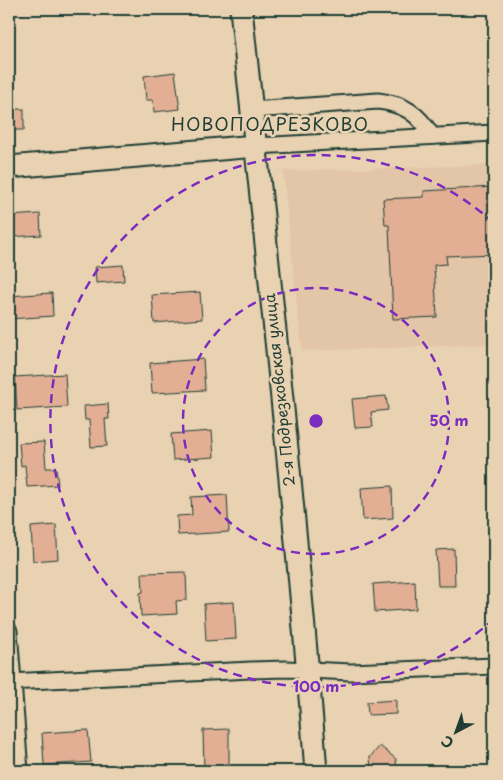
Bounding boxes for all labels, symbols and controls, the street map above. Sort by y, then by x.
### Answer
district label: НОВОПОДРЕЗКОВО [171,110,369,137]
street label: 2-я Подрезковская улица [257,292,300,488]
text: 50 m [430,408,468,431]
centre of rings [307,412,325,430]
text: 100 m [293,674,339,697]
north arrow [430,708,480,758]
text: С [436,731,458,754]

